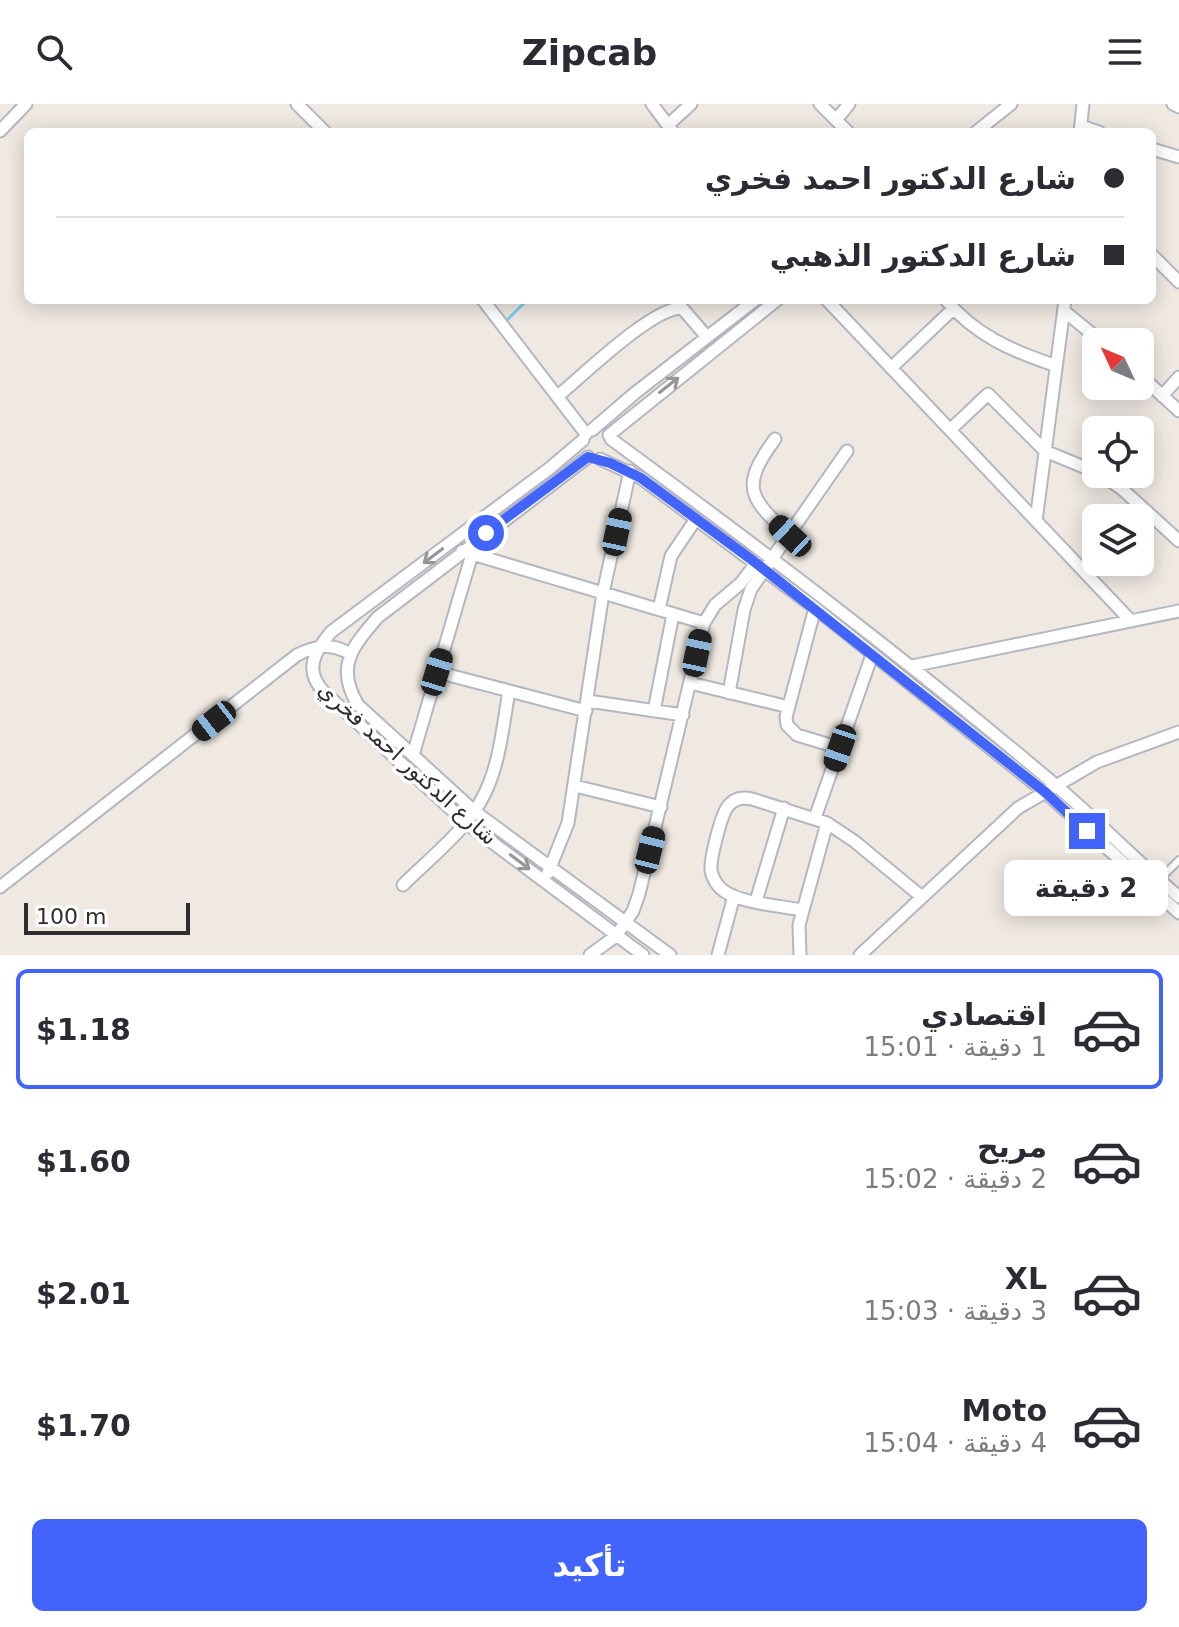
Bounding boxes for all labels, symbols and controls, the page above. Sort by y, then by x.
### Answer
icon: search [32,30,76,74]
icon: menu [1103,30,1147,74]
text: Zipcab [522,32,657,73]
text: شارع الدكتور احمد فخري [705,161,1076,196]
text: شارع الدكتور الذهبي [770,238,1076,273]
north arrow [1082,328,1154,400]
map controls [1082,328,1154,576]
one-way arrow [658,377,679,394]
button: locate [1082,416,1154,488]
button: layers [1082,504,1154,576]
car [600,506,634,558]
car [764,511,816,561]
route start [468,515,504,551]
one-way arrow [422,548,444,564]
car [680,627,714,679]
car [419,646,455,698]
street label: شارع الدكتور احمد فخري [313,677,502,850]
car [188,697,240,745]
car [821,721,859,775]
route end [1069,813,1105,849]
car [633,824,667,876]
one-way arrow [509,854,530,871]
callout: 2 دقيقة [1005,859,1169,915]
text: 2 دقيقة [1035,873,1137,903]
scale bar [24,899,190,935]
text: 100 m [36,904,106,929]
icon: car [1071,993,1143,1065]
text: اقتصادي [921,997,1047,1032]
text: $1.18 [36,1012,131,1047]
text: 1 دقيقة · 15:01 [864,1032,1047,1062]
icon: car [1071,1125,1143,1197]
text: مريح [977,1129,1047,1164]
text: $1.60 [36,1144,131,1179]
text: 2 دقيقة · 15:02 [864,1164,1047,1194]
icon: car [1071,1257,1143,1329]
text: XL [1005,1261,1047,1296]
text: $2.01 [36,1276,131,1311]
text: 3 دقيقة · 15:03 [864,1296,1047,1326]
icon: car [1071,1389,1143,1461]
text: Moto [962,1393,1047,1428]
text: $1.70 [36,1408,131,1443]
text: 4 دقيقة · 15:04 [864,1428,1047,1458]
button: تأكيد [32,1519,1147,1611]

